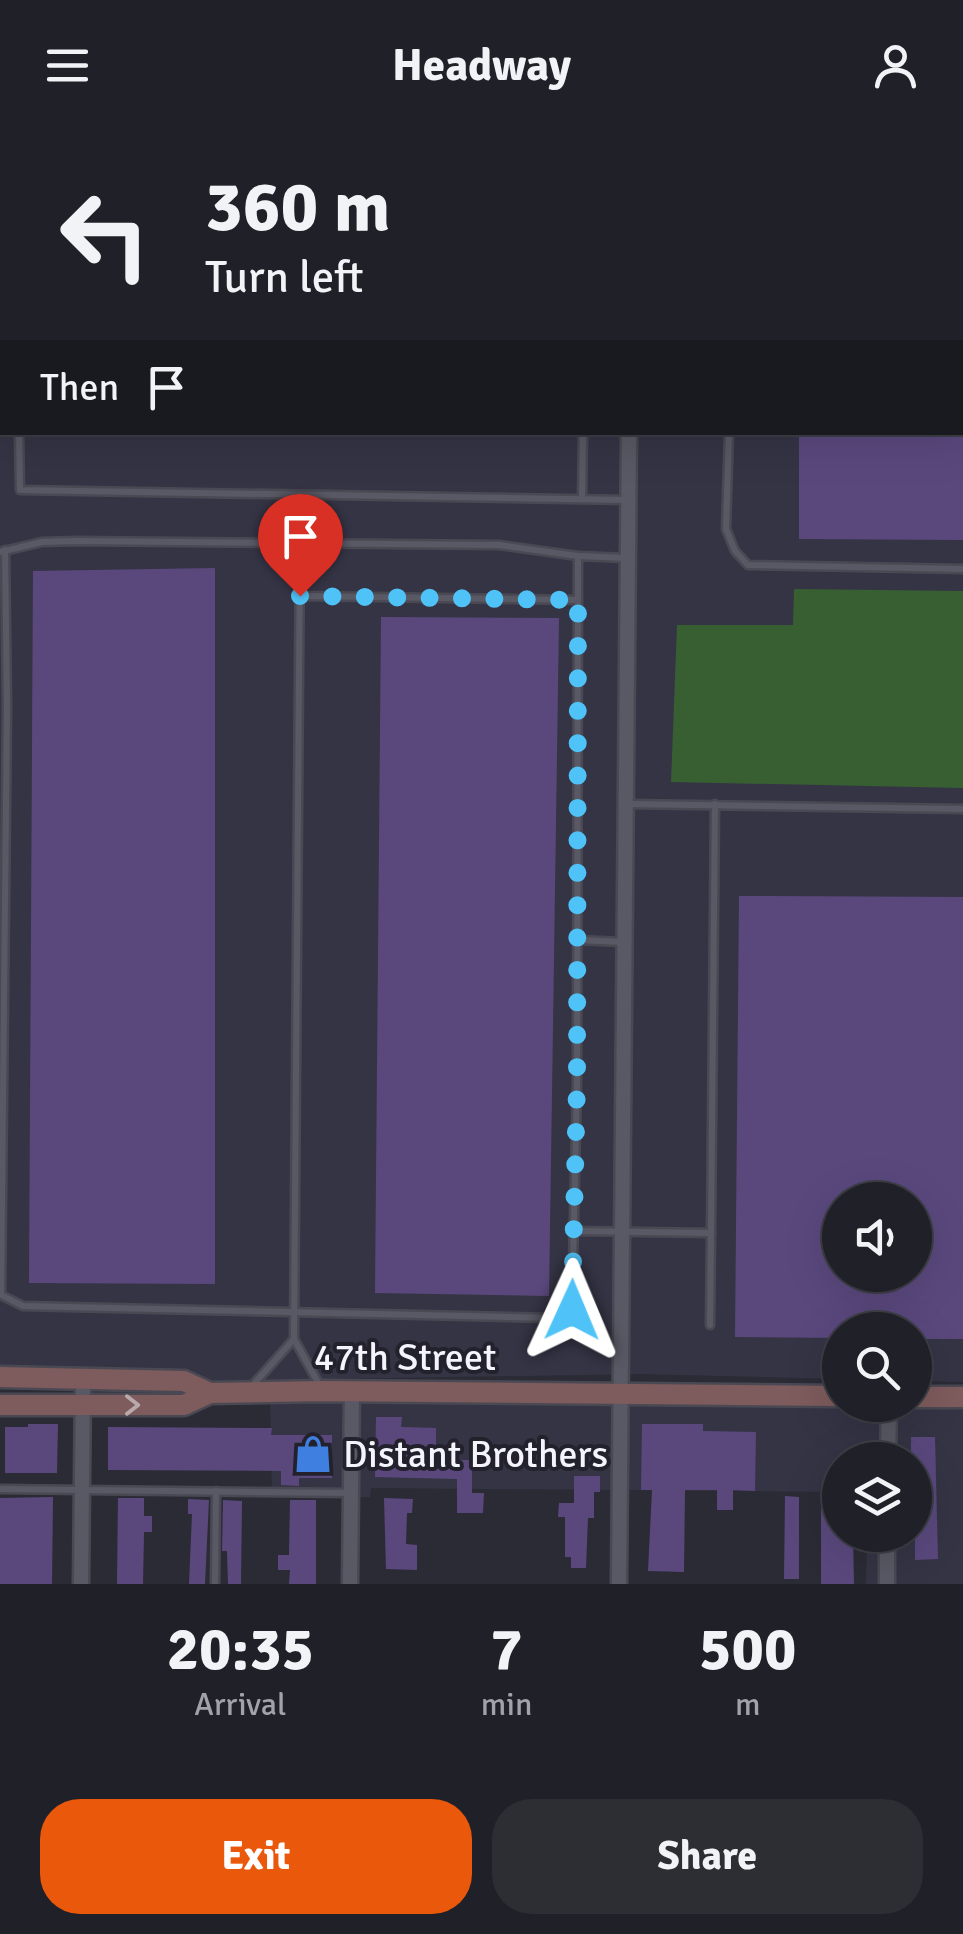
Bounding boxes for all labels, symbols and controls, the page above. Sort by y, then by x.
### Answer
icon: menu [40,38,95,93]
text: Headway [392,38,571,93]
icon: person [868,38,923,93]
text: 360 m [205,164,390,250]
icon: left [40,170,170,300]
text: Turn left [205,250,364,305]
icon: arrive [139,360,194,415]
text: Then [40,364,119,411]
pin [258,494,343,597]
icon: arrive [273,509,328,564]
map controls [822,1182,932,1552]
button: sound [822,1182,932,1292]
position arrow [520,1258,624,1362]
button: search [822,1312,932,1422]
street label: 47th Street [314,1334,496,1381]
one-way arrow [126,1394,141,1416]
place label: Distant Brothers [343,1431,608,1478]
shop icon: Distant Brothers [292,1433,334,1475]
button: layers [822,1442,932,1552]
text: 20:35 [167,1613,314,1687]
text: 7 [490,1613,523,1687]
text: 500 [699,1613,796,1687]
text: Arrival [194,1685,286,1724]
text: min [481,1685,532,1724]
text: m [735,1685,760,1724]
button: Exit [40,1799,472,1914]
button: Share [492,1799,923,1914]

